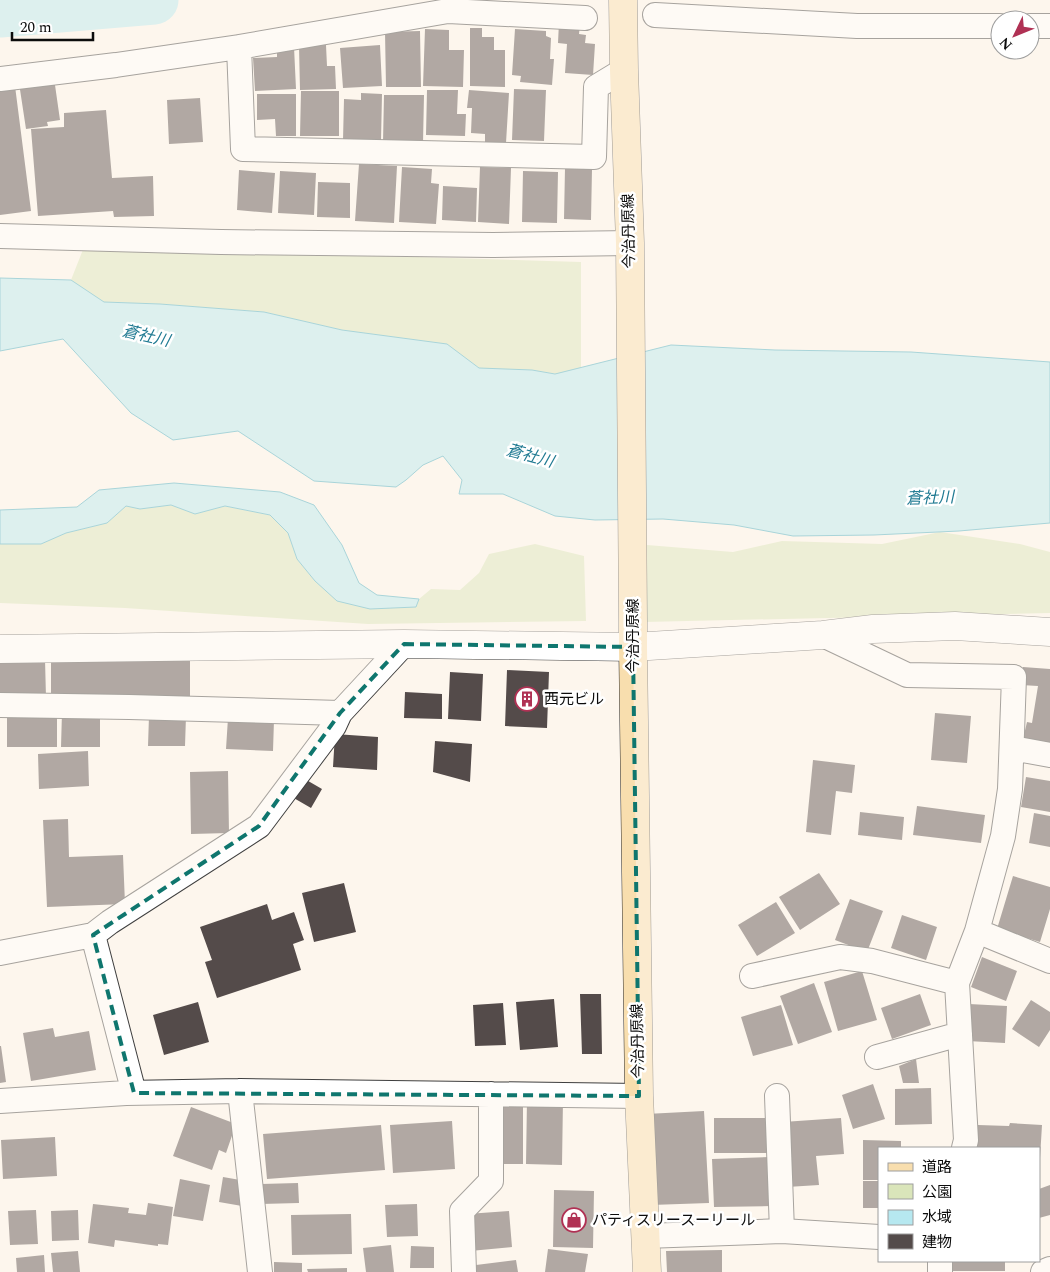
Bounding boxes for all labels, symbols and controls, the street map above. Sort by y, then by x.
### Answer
scale bar [12,10,94,42]
north arrow [990,10,1040,60]
text: 20 m [20,16,52,39]
text: N [994,32,1017,55]
street label: 今治丹原線 [617,193,641,269]
water label: 蒼社川 [120,319,174,354]
water label: 蒼社川 [504,438,558,474]
water label: 蒼社川 [906,485,956,511]
street label: 今治丹原線 [622,598,645,674]
building icon: 西元ビル [514,686,540,712]
place label: 西元ビル [544,688,604,711]
street label: 今治丹原線 [626,1003,650,1079]
legend [878,1147,1040,1262]
text: 道路 [922,1156,952,1179]
text: 公園 [922,1181,952,1204]
text: 水域 [922,1206,952,1229]
shop icon: パティスリースーリール [561,1207,587,1233]
place label: パティスリースーリール [592,1209,755,1232]
text: 建物 [922,1231,952,1254]

